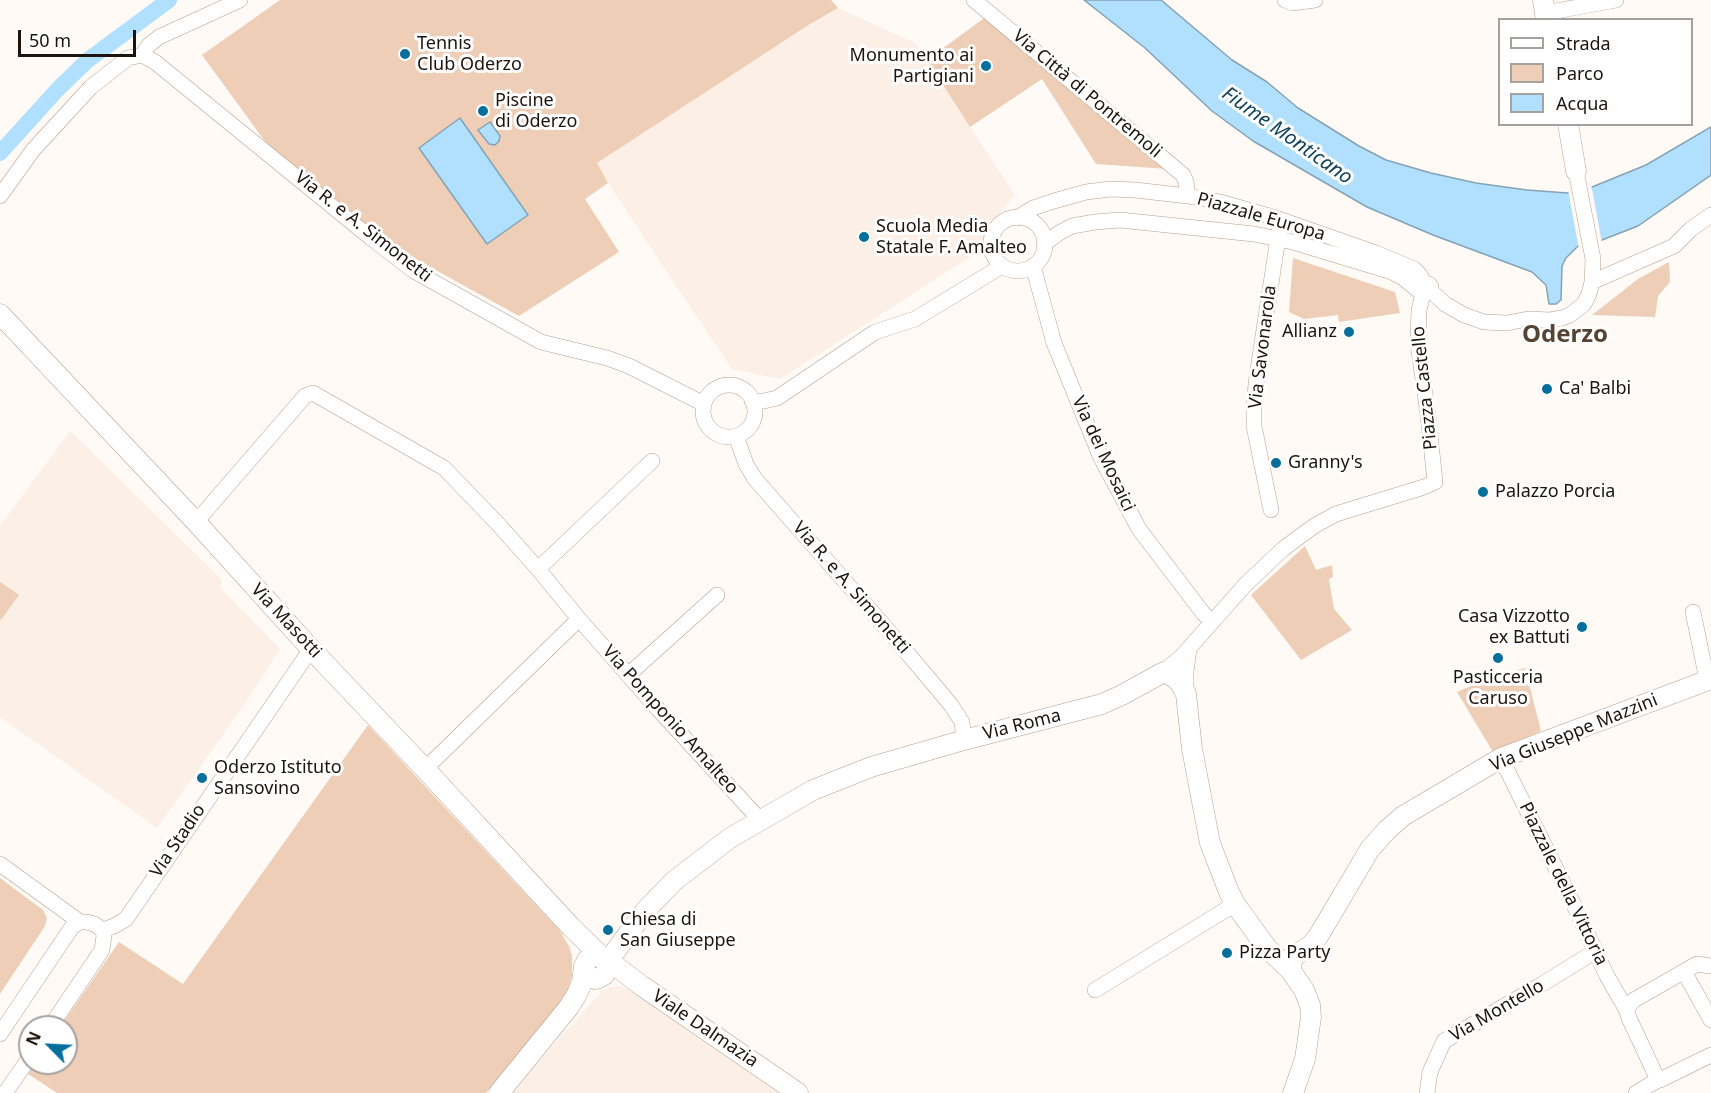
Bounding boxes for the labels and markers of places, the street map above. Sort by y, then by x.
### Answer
place label: Tennis Club Oderzo [417,33,522,76]
place label: Monumento ai Partigiani [850,45,974,88]
marker: Tennis Club Oderzo [398,47,412,61]
marker: Monumento ai Partigiani [979,59,993,73]
place label: Piscine di Oderzo [495,90,577,132]
marker: Piscine di Oderzo [476,104,490,118]
place label: Scuola Media Statale F. Amalteo [876,216,1027,258]
marker: Scuola Media Statale F. Amalteo [857,230,871,244]
place label: Allianz [1282,321,1337,343]
marker: Allianz [1342,325,1356,339]
place label: Ca' Balbi [1559,378,1631,400]
marker: Ca' Balbi [1540,382,1554,396]
place label: Granny's [1288,452,1363,474]
marker: Granny's [1269,456,1283,470]
place label: Palazzo Porcia [1495,481,1615,503]
marker: Palazzo Porcia [1476,485,1490,499]
place label: Casa Vizzotto ex Battuti [1458,606,1570,648]
marker: Casa Vizzotto ex Battuti [1575,620,1589,634]
marker: Pasticceria Caruso [1491,651,1505,665]
place label: Pasticceria Caruso [1453,667,1543,710]
place label: Oderzo Istituto Sansovino [214,757,342,800]
marker: Oderzo Istituto Sansovino [195,771,209,785]
place label: Chiesa di San Giuseppe [620,909,736,952]
marker: Chiesa di San Giuseppe [601,923,615,937]
place label: Pizza Party [1239,942,1330,964]
marker: Pizza Party [1220,946,1234,960]

